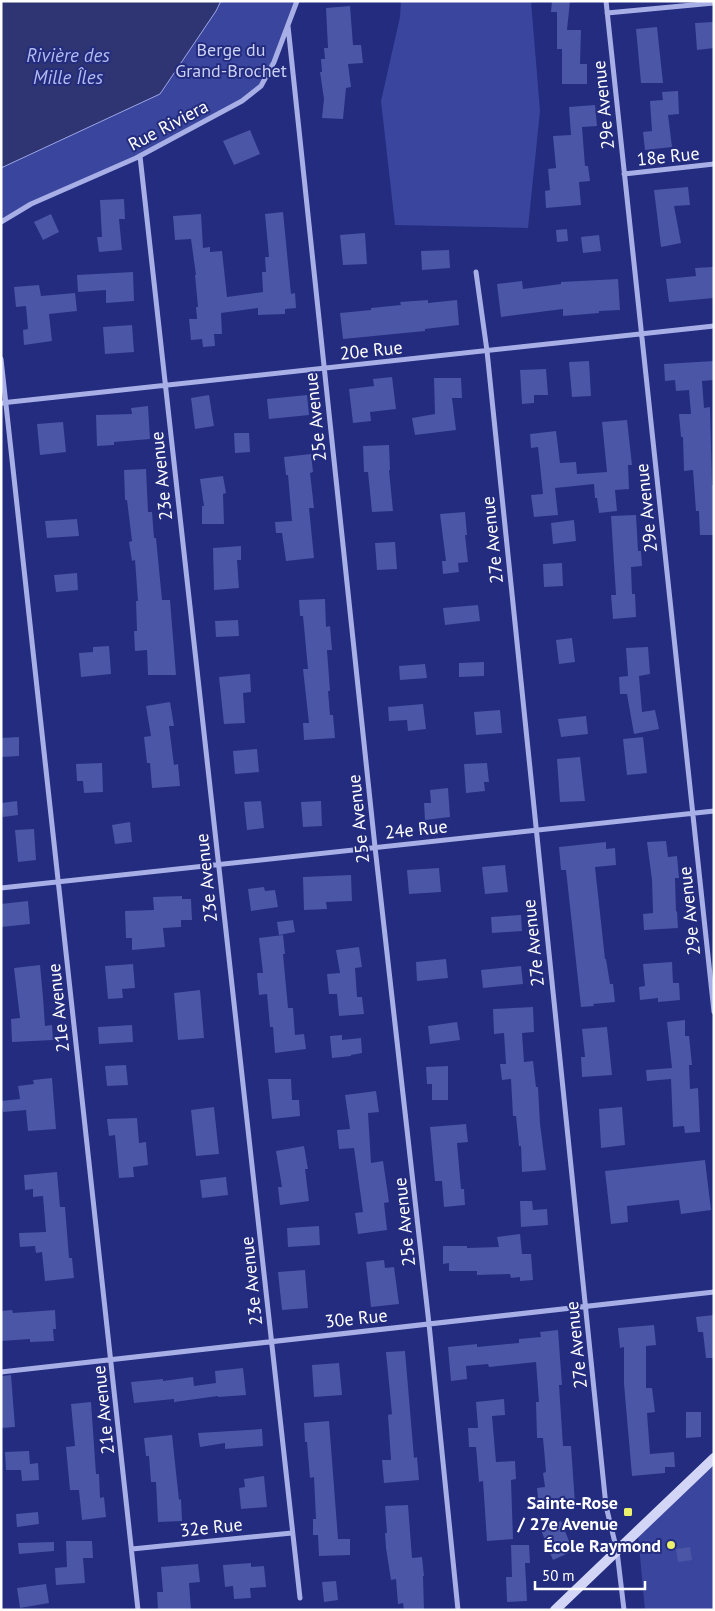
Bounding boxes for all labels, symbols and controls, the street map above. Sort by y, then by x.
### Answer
park label: Berge du Grand-Brochet [175,38,287,82]
water label: Rivière des Mille Îles [26,43,110,89]
street label: 29e Avenue [587,59,619,151]
street label: Rue Riviera [124,94,212,156]
street label: 18e Rue [635,141,701,171]
street label: 20e Rue [338,335,404,365]
street label: 25e Avenue [299,371,331,463]
street label: 23e Avenue [145,430,177,522]
street label: 29e Avenue [630,462,662,554]
street label: 27e Avenue [476,495,508,585]
street label: 25e Avenue [342,773,374,865]
street label: 24e Rue [383,814,449,844]
street label: 23e Avenue [190,832,222,924]
street label: 29e Avenue [673,865,705,957]
street label: 27e Avenue [517,898,549,988]
street label: 21e Avenue [42,962,74,1054]
street label: 25e Avenue [388,1176,420,1268]
street label: 23e Avenue [235,1235,267,1327]
street label: 27e Avenue [560,1300,592,1390]
street label: 30e Rue [323,1303,389,1333]
street label: 21e Avenue [87,1364,119,1456]
place label: Sainte-Rose / 27e Avenue [517,1491,618,1535]
marker: Sainte-Rose / 27e Avenue [622,1506,634,1518]
street label: 32e Rue [178,1512,244,1542]
place label: École Raymond [543,1534,661,1557]
marker: École Raymond [665,1539,677,1551]
scale bar [535,1558,645,1590]
text: 50 m [542,1566,575,1585]

